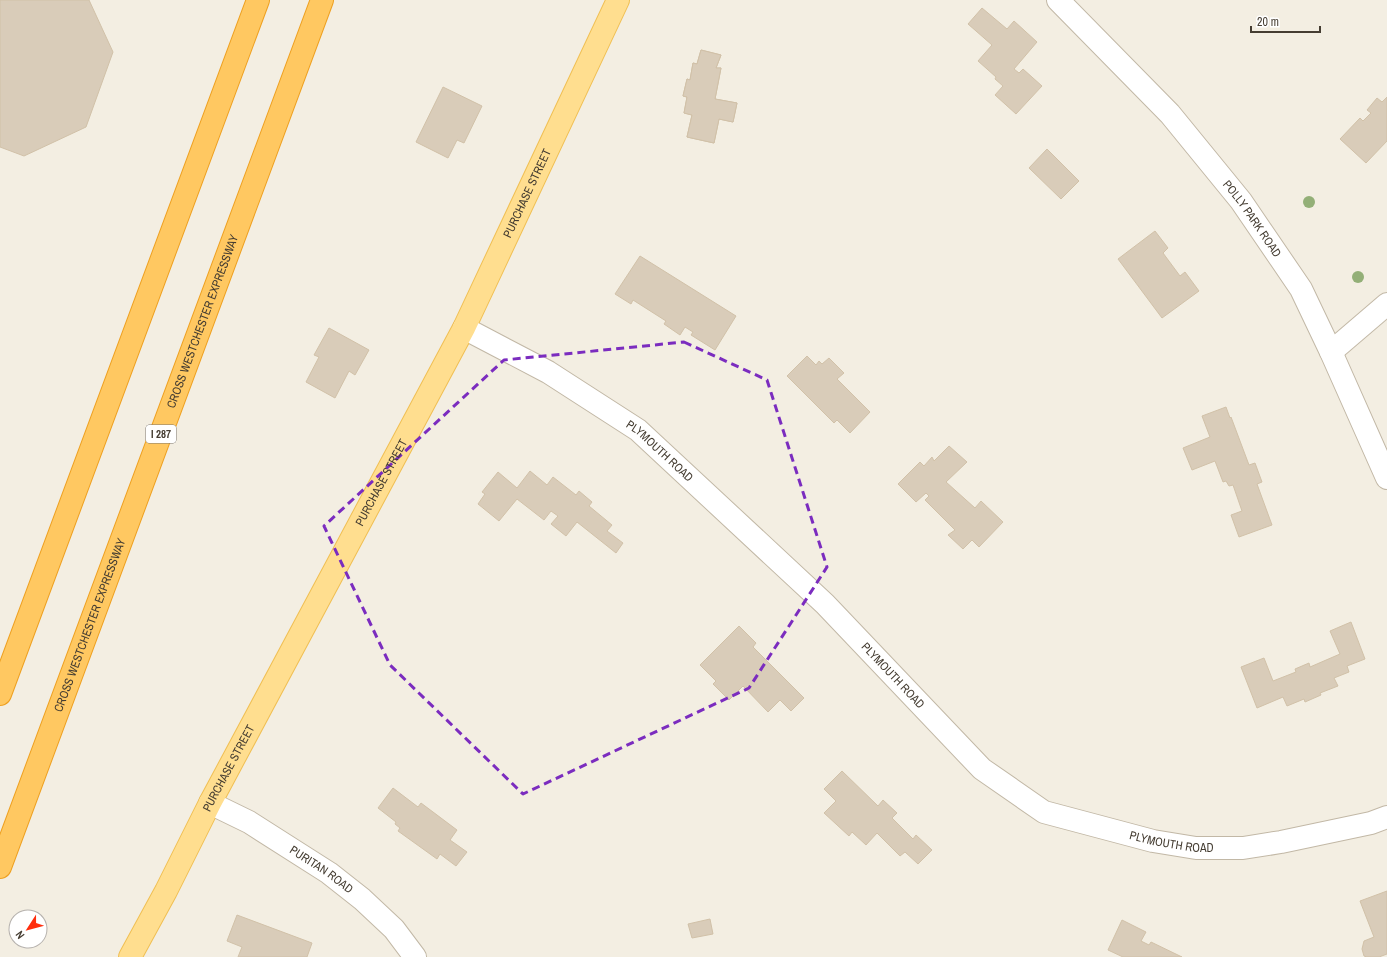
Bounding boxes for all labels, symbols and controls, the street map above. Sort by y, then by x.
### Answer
scale bar [1251,8,1320,34]
text: 20 m [1257,14,1279,30]
street label: PURCHASE STREET [500,146,555,240]
street label: POLLY PARK ROAD [1219,177,1285,260]
street label: CROSS WESTCHESTER EXPRESSWAY [163,232,242,410]
street label: PLYMOUTH ROAD [623,417,697,485]
road number: I 287 [146,425,176,443]
street label: PURCHASE STREET [352,436,411,529]
street label: CROSS WESTCHESTER EXPRESSWAY [50,536,130,714]
street label: PLYMOUTH ROAD [858,639,928,712]
street label: PURCHASE STREET [199,722,258,814]
street label: PLYMOUTH ROAD [1128,827,1214,856]
street label: PURITAN ROAD [287,842,356,897]
north arrow [8,909,48,949]
text: N [12,928,27,942]

